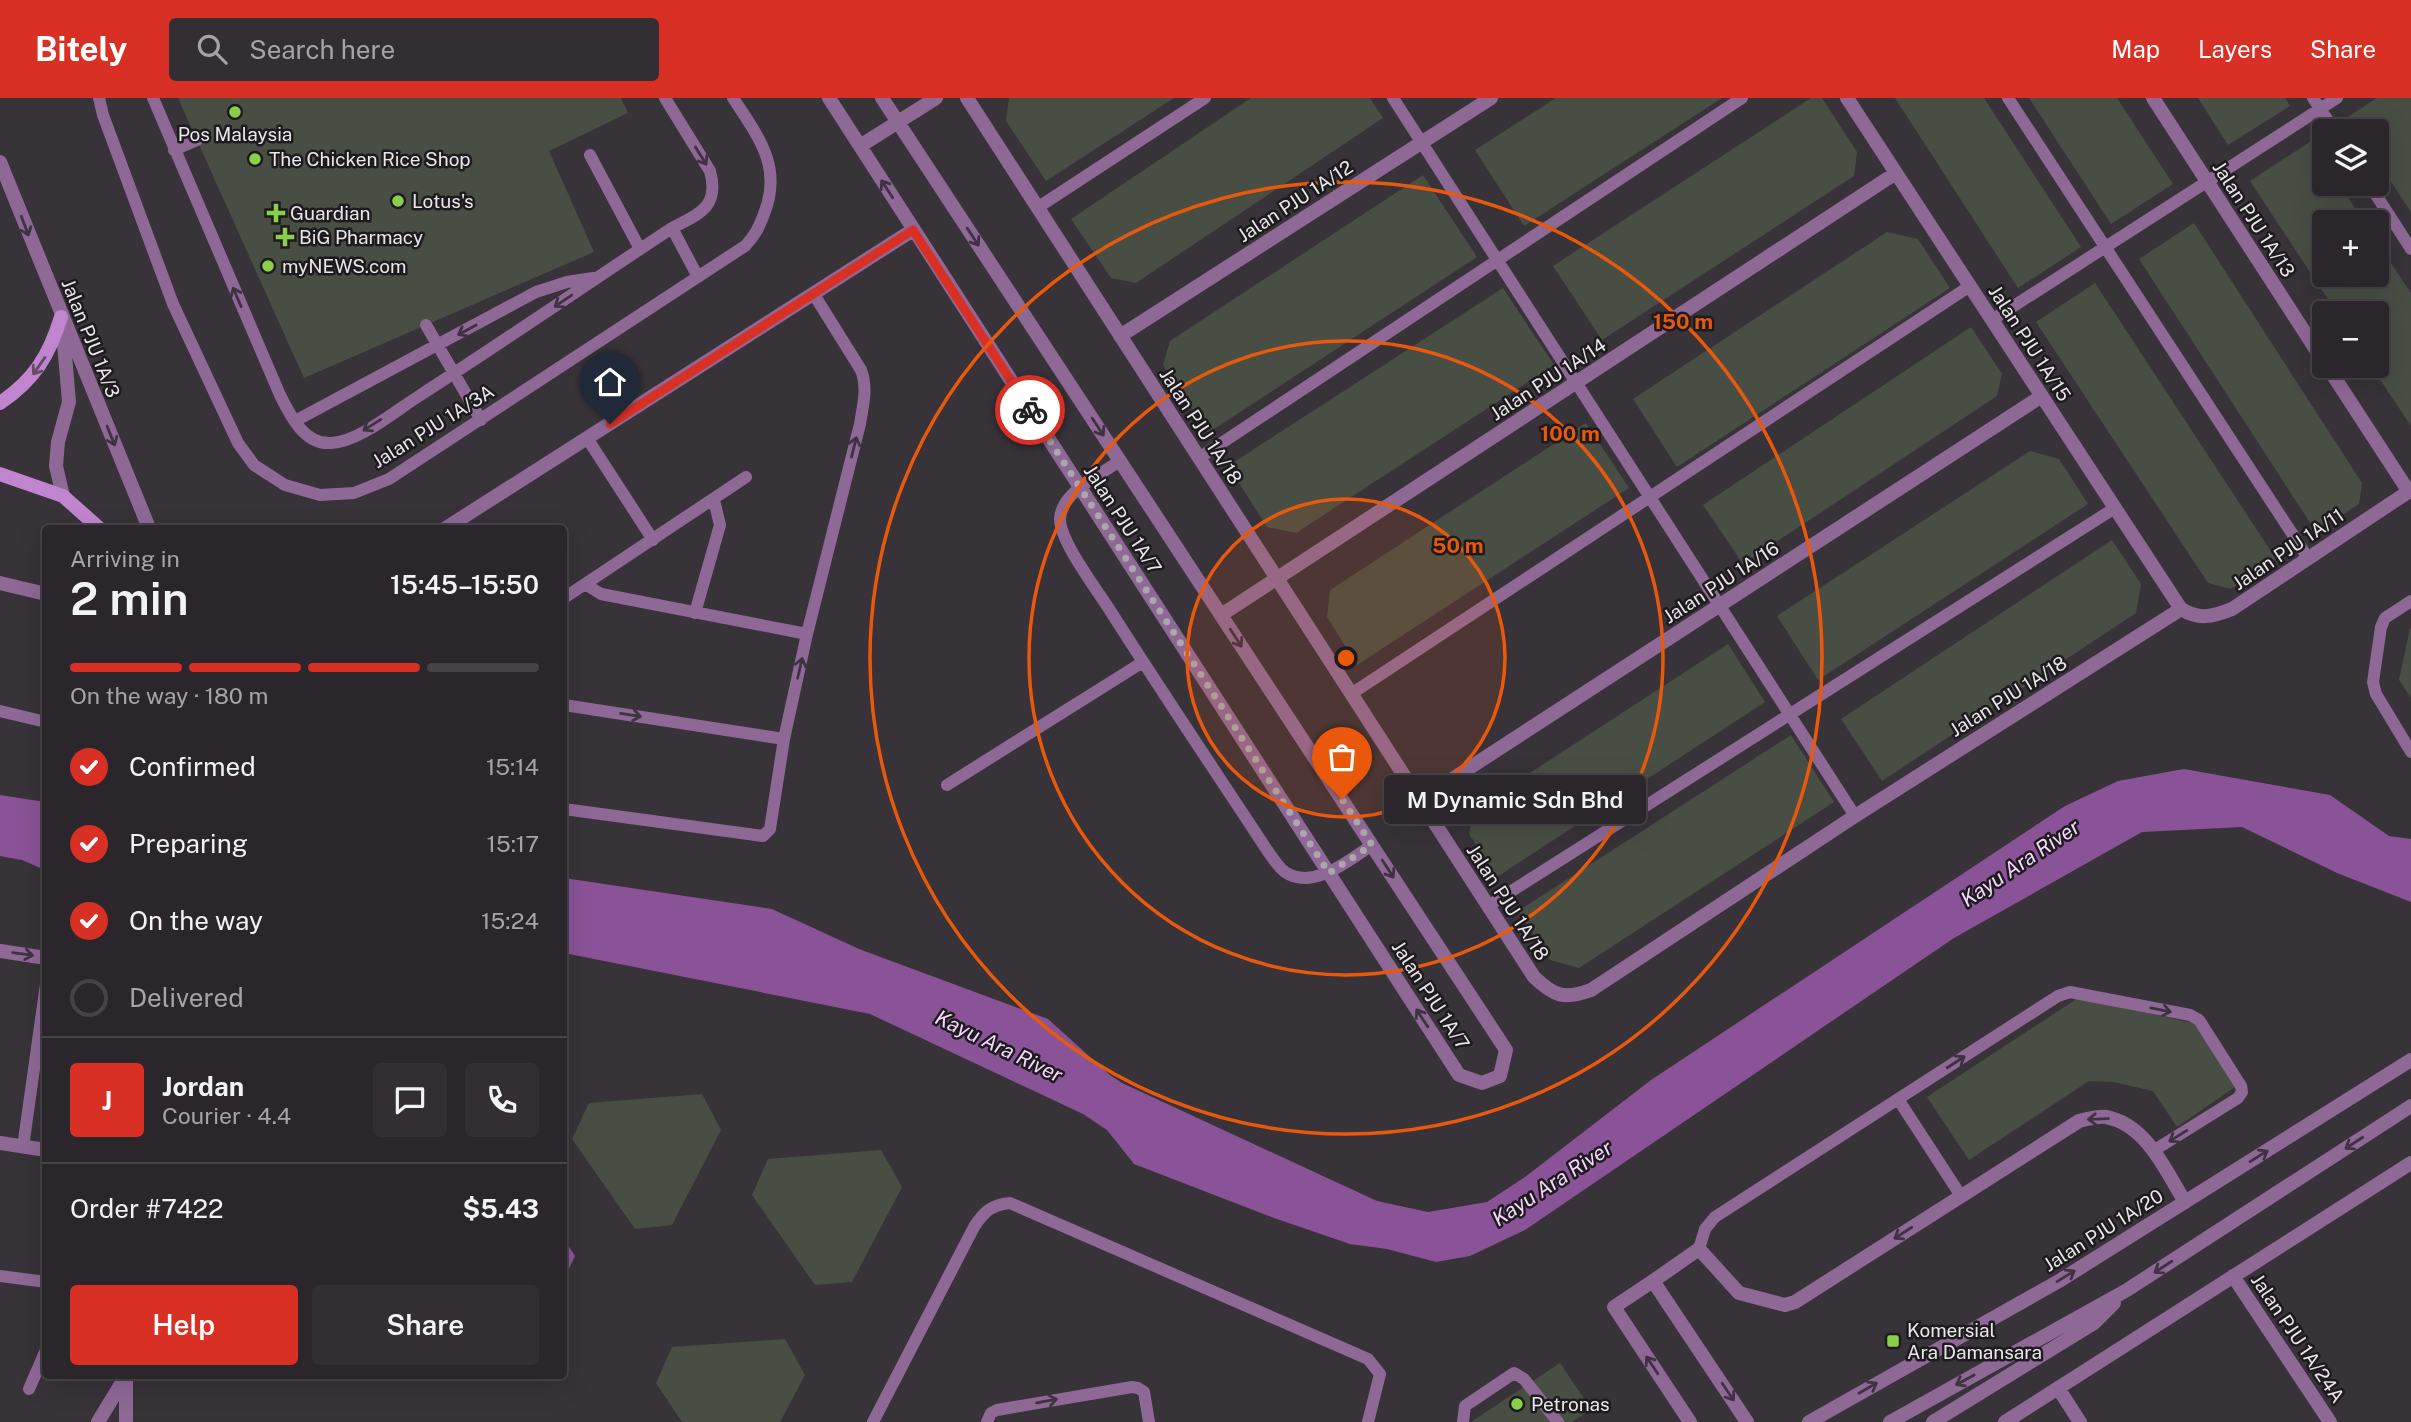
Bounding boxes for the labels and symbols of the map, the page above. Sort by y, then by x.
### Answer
marker: Pos Malaysia [227,104,243,120]
place label: Pos Malaysia [178,123,292,145]
one-way arrow [693,146,708,165]
place label: The Chicken Rice Shop [269,148,471,170]
marker: The Chicken Rice Shop [247,151,263,167]
street label: Jalan PJU 1A/12 [1233,156,1357,246]
street label: Jalan PJU 1A/13 [2208,157,2300,281]
one-way arrow [880,180,894,199]
place label: Lotus's [412,190,474,212]
marker: Lotus's [390,193,406,209]
place label: Guardian [290,202,370,224]
marker: Guardian [268,205,284,221]
one-way arrow [19,214,32,236]
place label: BiG Pharmacy [299,226,423,248]
one-way arrow [966,227,980,246]
marker: BiG Pharmacy [277,229,293,245]
place label: myNEWS.com [282,255,406,277]
marker: myNEWS.com [260,258,276,274]
street label: Jalan PJU 1A/3 [57,276,125,401]
street label: Jalan PJU 1A/15 [1984,281,2076,405]
one-way arrow [230,286,243,308]
one-way arrow [553,294,573,308]
text: 150 m [1653,309,1713,334]
one-way arrow [457,323,478,337]
street label: Jalan PJU 1A/14 [1486,333,1610,425]
pin [580,352,640,424]
one-way arrow [32,356,46,375]
street label: Jalan PJU 1A/18 [1155,364,1247,488]
courier [995,375,1065,445]
street label: Jalan PJU 1A/3A [368,380,498,472]
one-way arrow [1091,417,1105,437]
one-way arrow [363,419,383,433]
text: 100 m [1540,421,1600,446]
one-way arrow [105,425,118,447]
one-way arrow [848,436,861,459]
street label: Jalan PJU 1A/7 [1080,460,1166,578]
street label: Jalan PJU 1A/11 [2228,504,2348,594]
text: 50 m [1432,533,1484,558]
street label: Jalan PJU 1A/16 [1659,536,1783,628]
one-way arrow [1229,628,1243,647]
centre of rings [1334,646,1358,670]
street label: Jalan PJU 1A/18 [1945,651,2071,741]
one-way arrow [793,657,807,680]
one-way arrow [619,709,642,722]
pin [1312,727,1372,799]
callout: M Dynamic Sdn Bhd [1384,774,1646,824]
water label: Kayu Ara River [1956,813,2085,912]
street label: Jalan PJU 1A/18 [1462,840,1554,964]
one-way arrow [1381,859,1395,879]
street label: Jalan PJU 1A/7 [1388,936,1474,1054]
one-way arrow [11,948,34,961]
one-way arrow [2149,1003,2172,1017]
water label: Kayu Ara River [931,1004,1068,1088]
one-way arrow [1415,1009,1430,1028]
one-way arrow [1945,1054,1965,1068]
one-way arrow [2087,1113,2110,1126]
one-way arrow [2169,1128,2188,1143]
water label: Kayu Ara River [1487,1134,1618,1231]
one-way arrow [2344,1136,2364,1150]
one-way arrow [2248,1148,2268,1162]
street label: Jalan PJU 1A/20 [2039,1184,2167,1276]
one-way arrow [1894,1226,1914,1240]
one-way arrow [2153,1260,2173,1274]
one-way arrow [2055,1269,2075,1283]
street label: Jalan PJU 1A/24A [2247,1269,2349,1407]
place label: Komersial Ara Damansara [1907,1319,2042,1363]
marker: Komersial Ara Damansara [1885,1333,1901,1349]
one-way arrow [1645,1356,1659,1375]
one-way arrow [1956,1373,1976,1387]
one-way arrow [1857,1381,1878,1394]
one-way arrow [1721,1382,1735,1402]
place label: Petronas [1531,1393,1610,1415]
one-way arrow [1035,1394,1058,1407]
marker: Petronas [1509,1396,1525,1412]

